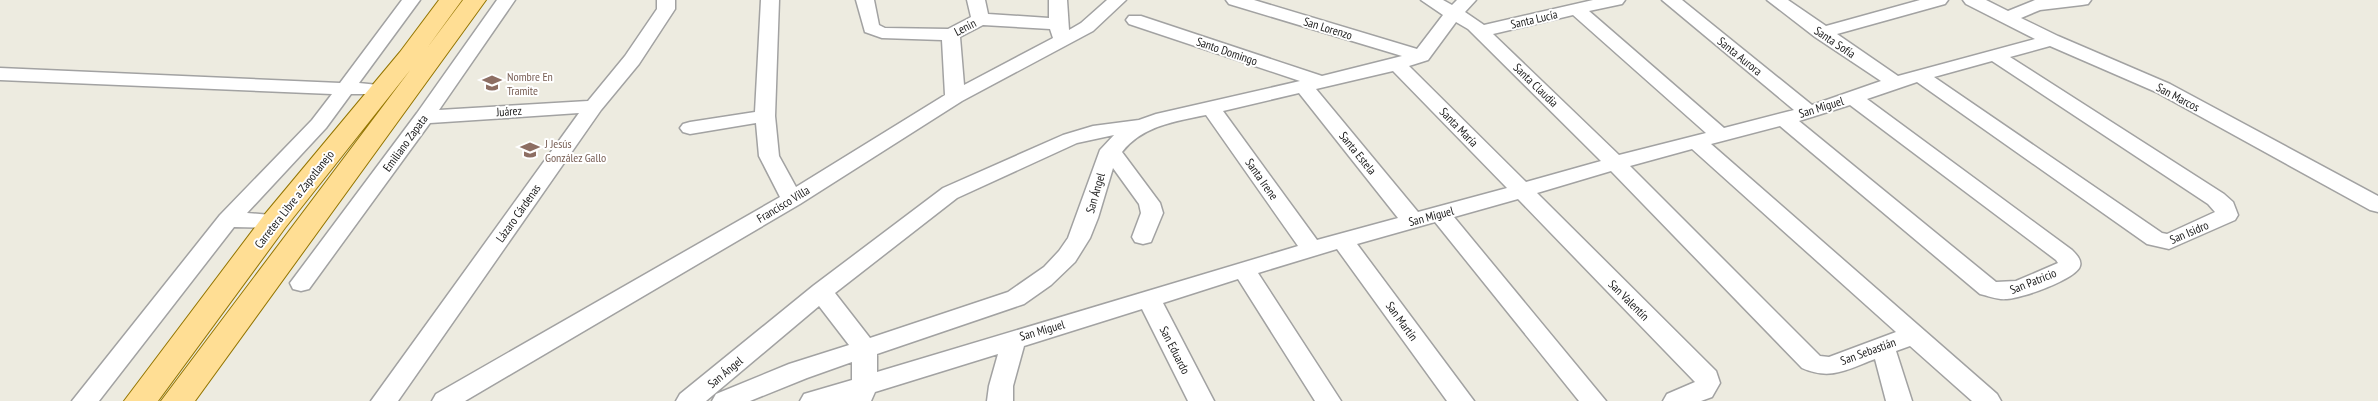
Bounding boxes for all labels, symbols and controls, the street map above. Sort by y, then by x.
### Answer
street label: Santa Lucía [1509,6,1559,32]
street label: San Lorenzo [1302,13,1354,43]
street label: Lenin [952,15,978,39]
street label: Santa Sofía [1812,23,1859,61]
street label: Santo Domingo [1194,34,1260,68]
street label: Santa Aurora [1715,34,1765,79]
street label: Santa Claudia [1510,60,1562,110]
place label: Nombre En Tramite [507,69,553,98]
school or university icon: Nombre En Tramite [481,72,503,94]
street label: San Marcos [2154,79,2202,115]
street label: San Miguel [1797,93,1845,121]
street label: Juárez [495,103,522,119]
street label: Santa María [1437,104,1482,150]
street label: Emiliano Zapata [379,112,431,174]
street label: Santa Estela [1336,129,1380,178]
place label: J Jesús González Gallo [544,136,606,165]
school or university icon: J Jesús González Gallo [519,139,541,161]
street label: Carretera Libre a Zapotlanejo [251,147,337,251]
street label: Santa Irene [1242,155,1282,203]
street label: San Ángel [1082,171,1108,215]
street label: Lázaro Cárdenas [492,181,544,245]
street label: Francisco Villa [754,182,812,226]
street label: San Miguel [1407,203,1455,229]
street label: San Isidro [2167,217,2211,247]
street label: San Patricio [2008,265,2058,297]
street label: San Valentín [1605,276,1653,324]
street label: San Martín [1383,298,1421,344]
street label: San Miguel [1018,316,1066,344]
street label: San Eduardo [1157,324,1193,376]
street label: San Sebastián [1838,334,1898,368]
street label: San Ángel [704,353,746,391]

